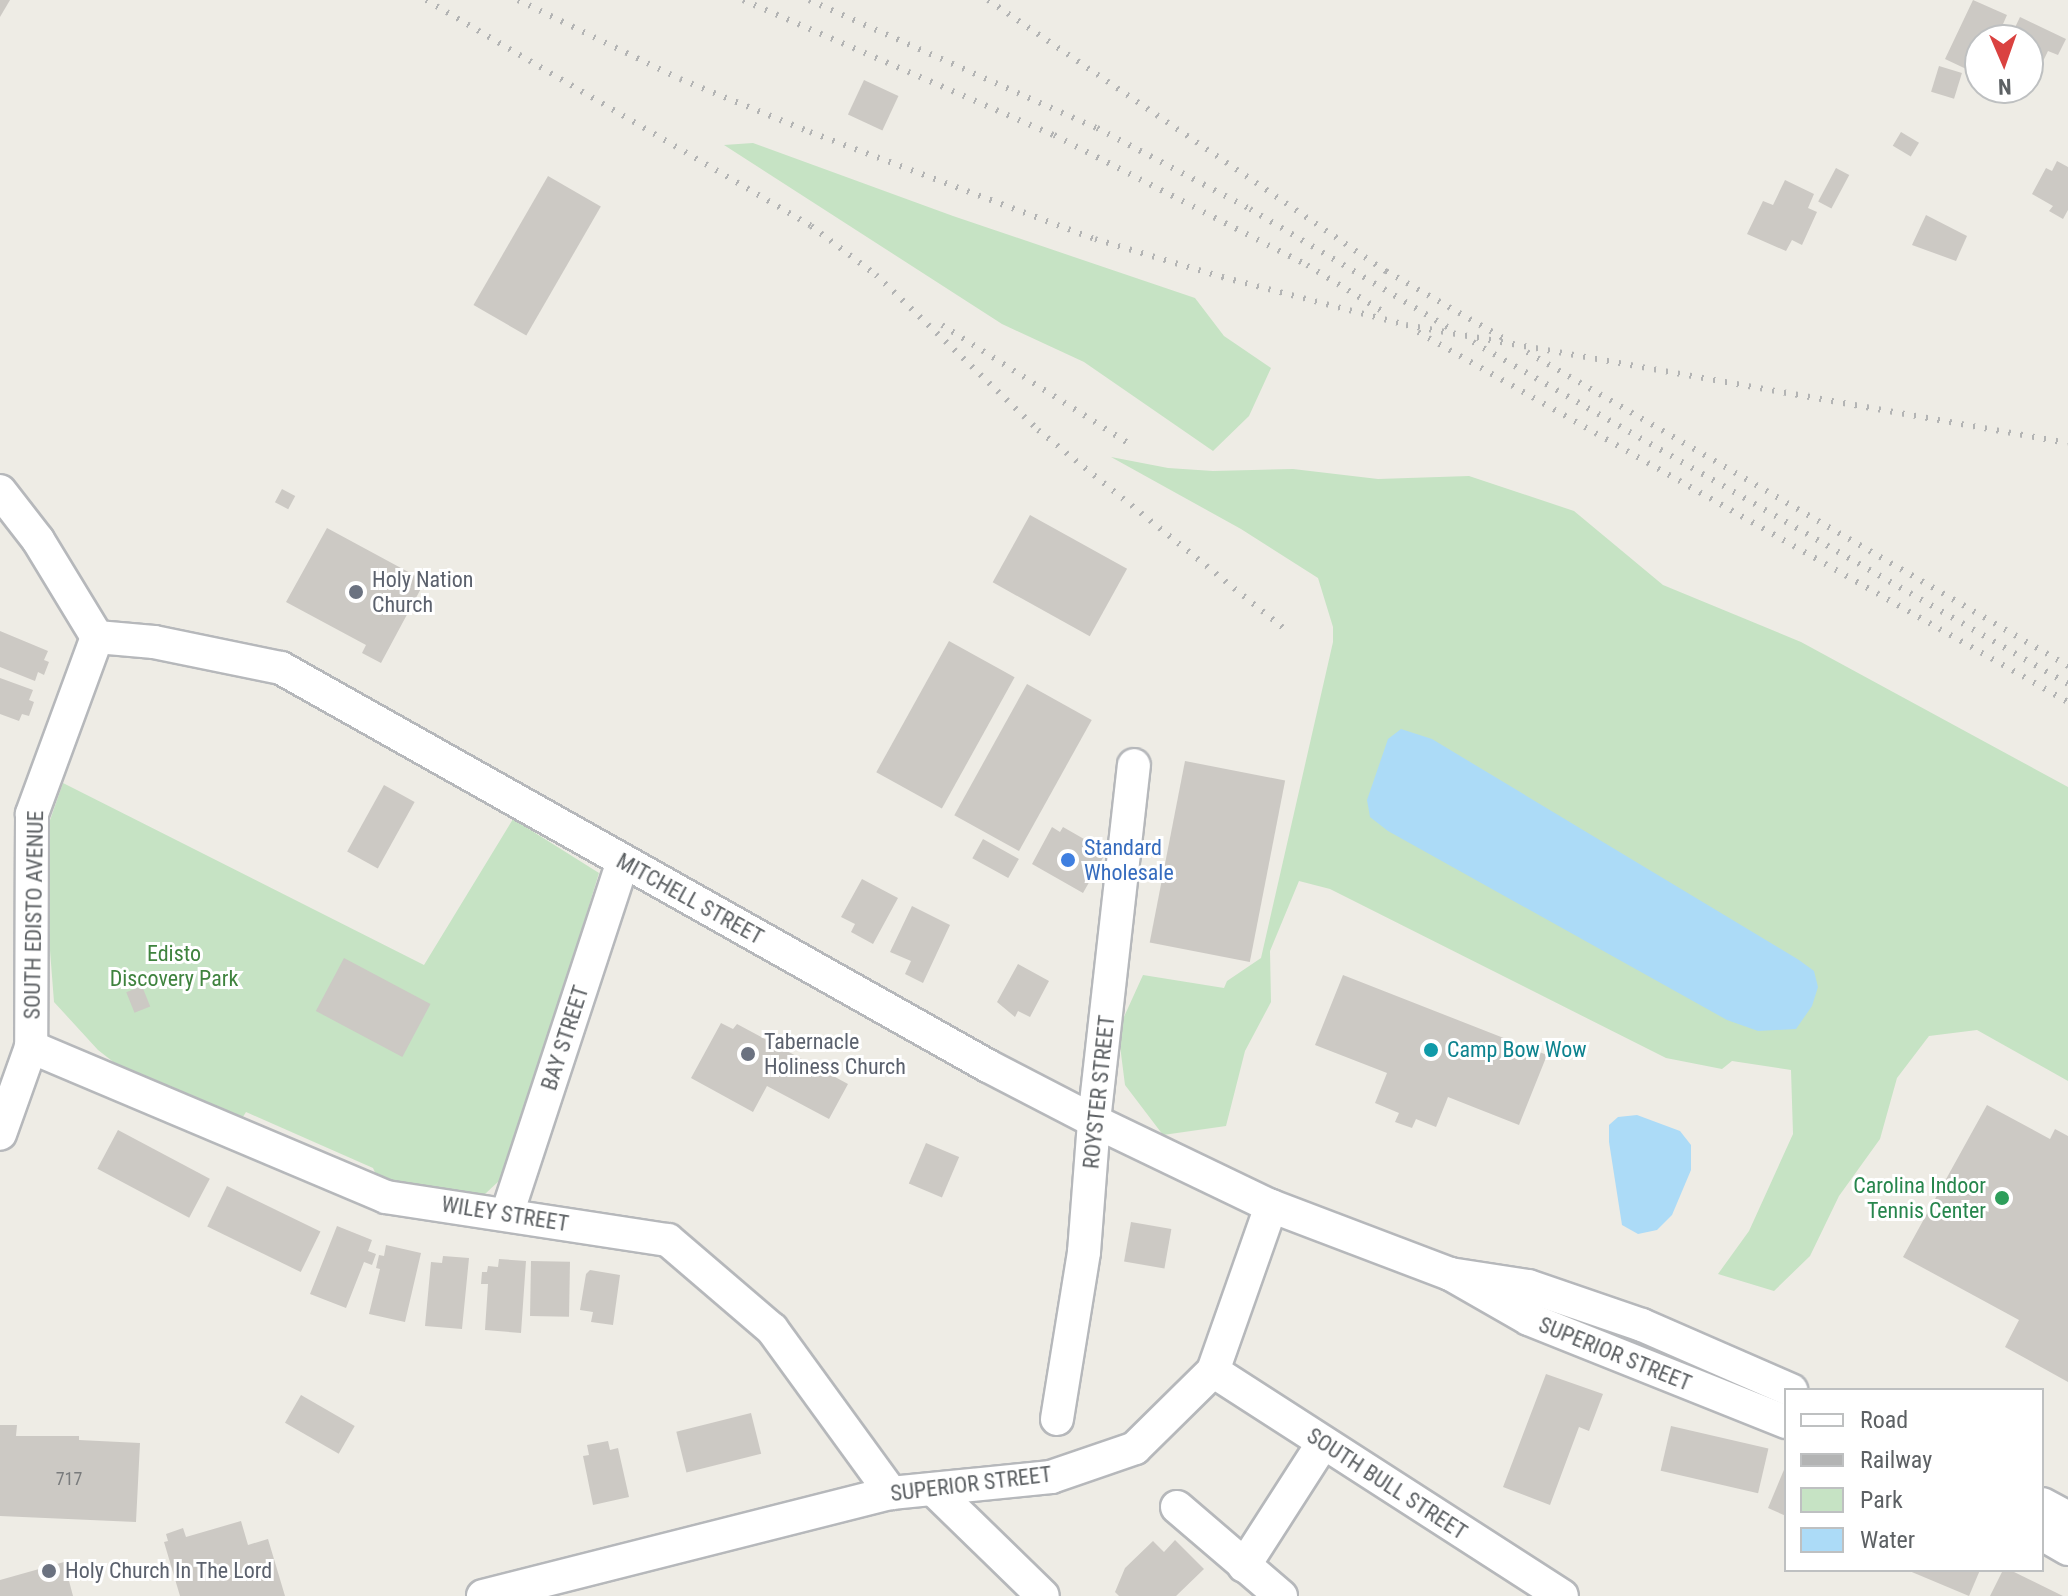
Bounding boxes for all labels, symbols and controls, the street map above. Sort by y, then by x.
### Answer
north arrow [1964,24,2044,104]
text: N [1998,74,2012,99]
place label: Holy Nation Church [372,566,473,618]
marker: Holy Nation Church [347,583,365,601]
street label: SOUTH EDISTO AVENUE [19,810,49,1020]
place label: Standard Wholesale [1084,834,1174,886]
street label: MITCHELL STREET [612,848,768,950]
marker: Standard Wholesale [1059,851,1077,869]
park label: Edisto Discovery Park [110,940,238,992]
street label: BAY STREET [536,982,594,1094]
street label: ROYSTER STREET [1078,1014,1120,1170]
place label: Tabernacle Holiness Church [764,1028,906,1080]
place label: Camp Bow Wow [1447,1037,1587,1063]
marker: Camp Bow Wow [1422,1041,1440,1059]
marker: Tabernacle Holiness Church [739,1045,757,1063]
place label: Carolina Indoor Tennis Center [1853,1172,1986,1224]
marker: Carolina Indoor Tennis Center [1993,1189,2011,1207]
street label: WILEY STREET [440,1191,570,1237]
street label: SUPERIOR STREET [1535,1311,1695,1397]
legend [1784,1388,2044,1572]
text: Road [1860,1406,1908,1434]
street label: SOUTH BULL STREET [1302,1422,1472,1546]
text: Railway [1860,1446,1932,1474]
street label: SUPERIOR STREET [889,1461,1053,1507]
house number: 717 [56,1468,82,1490]
text: Park [1860,1486,1903,1514]
text: Water [1860,1526,1915,1554]
place label: Holy Church In The Lord [65,1558,273,1584]
marker: Holy Church In The Lord [40,1562,58,1580]

